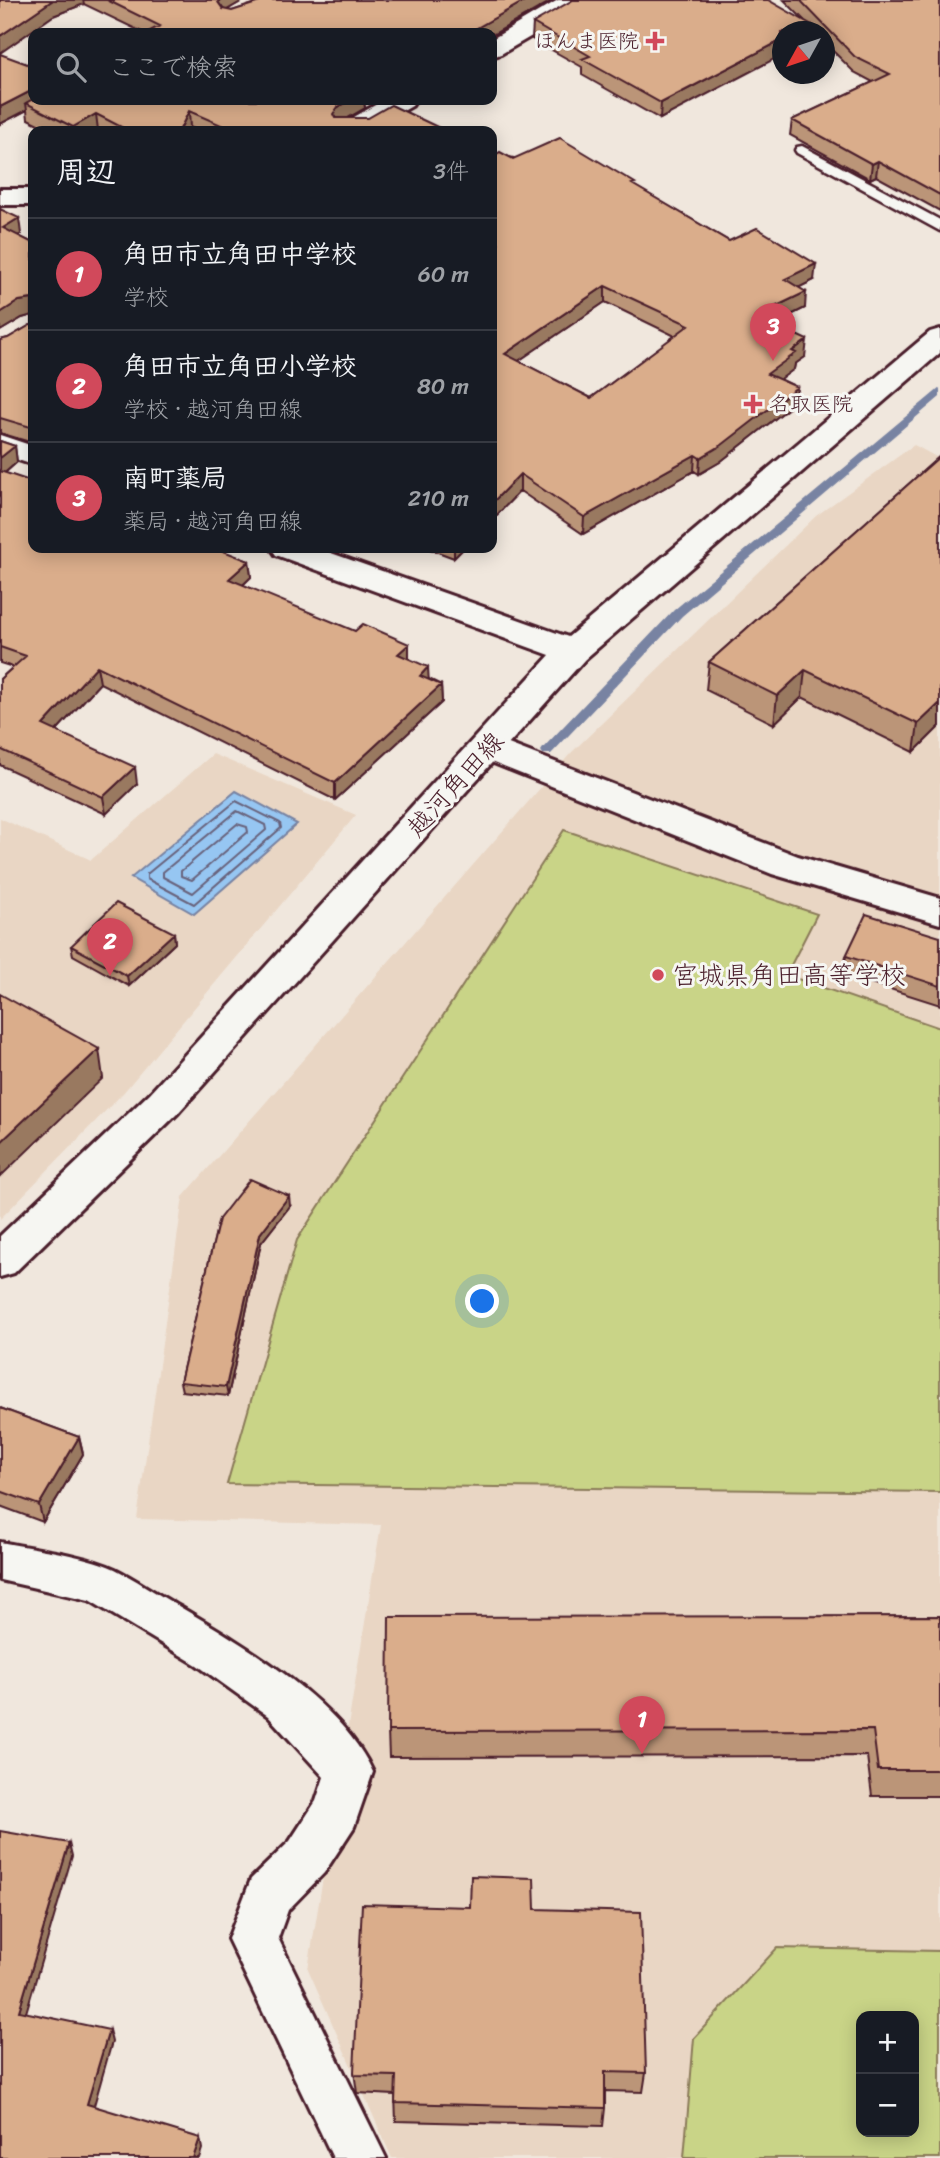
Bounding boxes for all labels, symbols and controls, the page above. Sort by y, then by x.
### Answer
north arrow [772,21,835,84]
place label: ほんま医院 [534,22,639,60]
search box [28,28,497,105]
marker: ほんま医院 [645,31,665,51]
text: ここで検索 [108,44,238,90]
icon: search [52,48,90,86]
text: 周辺 [56,145,116,199]
text: 3件 [433,151,469,192]
text: 角田市立角田中学校 [123,231,357,277]
text: 1 [74,254,84,295]
text: 60 m [418,254,469,295]
text: 学校 [123,277,169,318]
pin: 3 [750,303,796,361]
text: 角田市立角田小学校 [123,343,357,389]
text: 2 [72,366,86,407]
text: 80 m [417,366,469,407]
place label: 名取医院 [769,385,853,423]
text: 学校 · 越河角田線 [123,389,302,430]
marker: 名取医院 [743,394,763,414]
text: 南町薬局 [123,455,227,501]
text: 3 [73,478,85,519]
text: 210 m [408,478,469,519]
text: 薬局 · 越河角田線 [123,501,302,542]
street label: 越河角田線 [394,720,516,848]
pin: 2 [87,918,133,976]
place label: 宮城県角田高等学校 [672,952,906,998]
marker: 宮城県角田高等学校 [650,967,666,983]
your location [465,1284,499,1318]
pin: 1 [619,1696,665,1754]
map controls [856,2011,919,2137]
button: + [856,2011,919,2074]
button: − [856,2074,919,2137]

